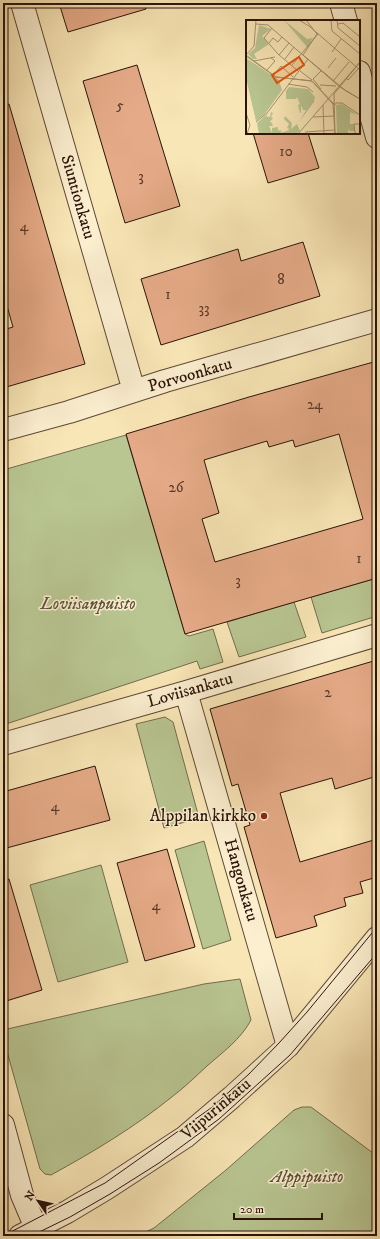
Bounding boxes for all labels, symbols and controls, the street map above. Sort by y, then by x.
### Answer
inset map [246,20,360,134]
house number: 5 [116,96,124,115]
house number: 10 [279,142,293,161]
street label: Siuntionkatu [56,152,100,242]
house number: 3 [138,167,144,186]
house number: 4 [20,217,29,236]
house number: 8 [277,270,285,289]
house number: 1 [165,285,171,304]
house number: 33 [198,299,210,318]
street label: Porvoonkatu [145,353,235,397]
house number: 24 [307,395,323,414]
house number: 26 [168,478,185,497]
house number: 1 [356,549,362,568]
house number: 3 [235,571,241,590]
park label: Loviisanpuisto [40,593,135,615]
street label: Loviisankatu [145,667,235,713]
house number: 2 [324,683,332,702]
house number: 4 [51,797,60,816]
place label: Alppilan kirkko [150,805,256,827]
marker: Alppilan kirkko [259,811,269,821]
street label: Hangonkatu [219,836,263,924]
house number: 4 [152,896,161,915]
street label: Viipurinkatu [176,1073,256,1145]
park label: Alppipuisto [269,1166,343,1188]
north arrow [18,1181,58,1221]
text: N [22,1188,39,1204]
scale bar [234,1195,322,1221]
text: 20 m [240,1202,264,1217]

